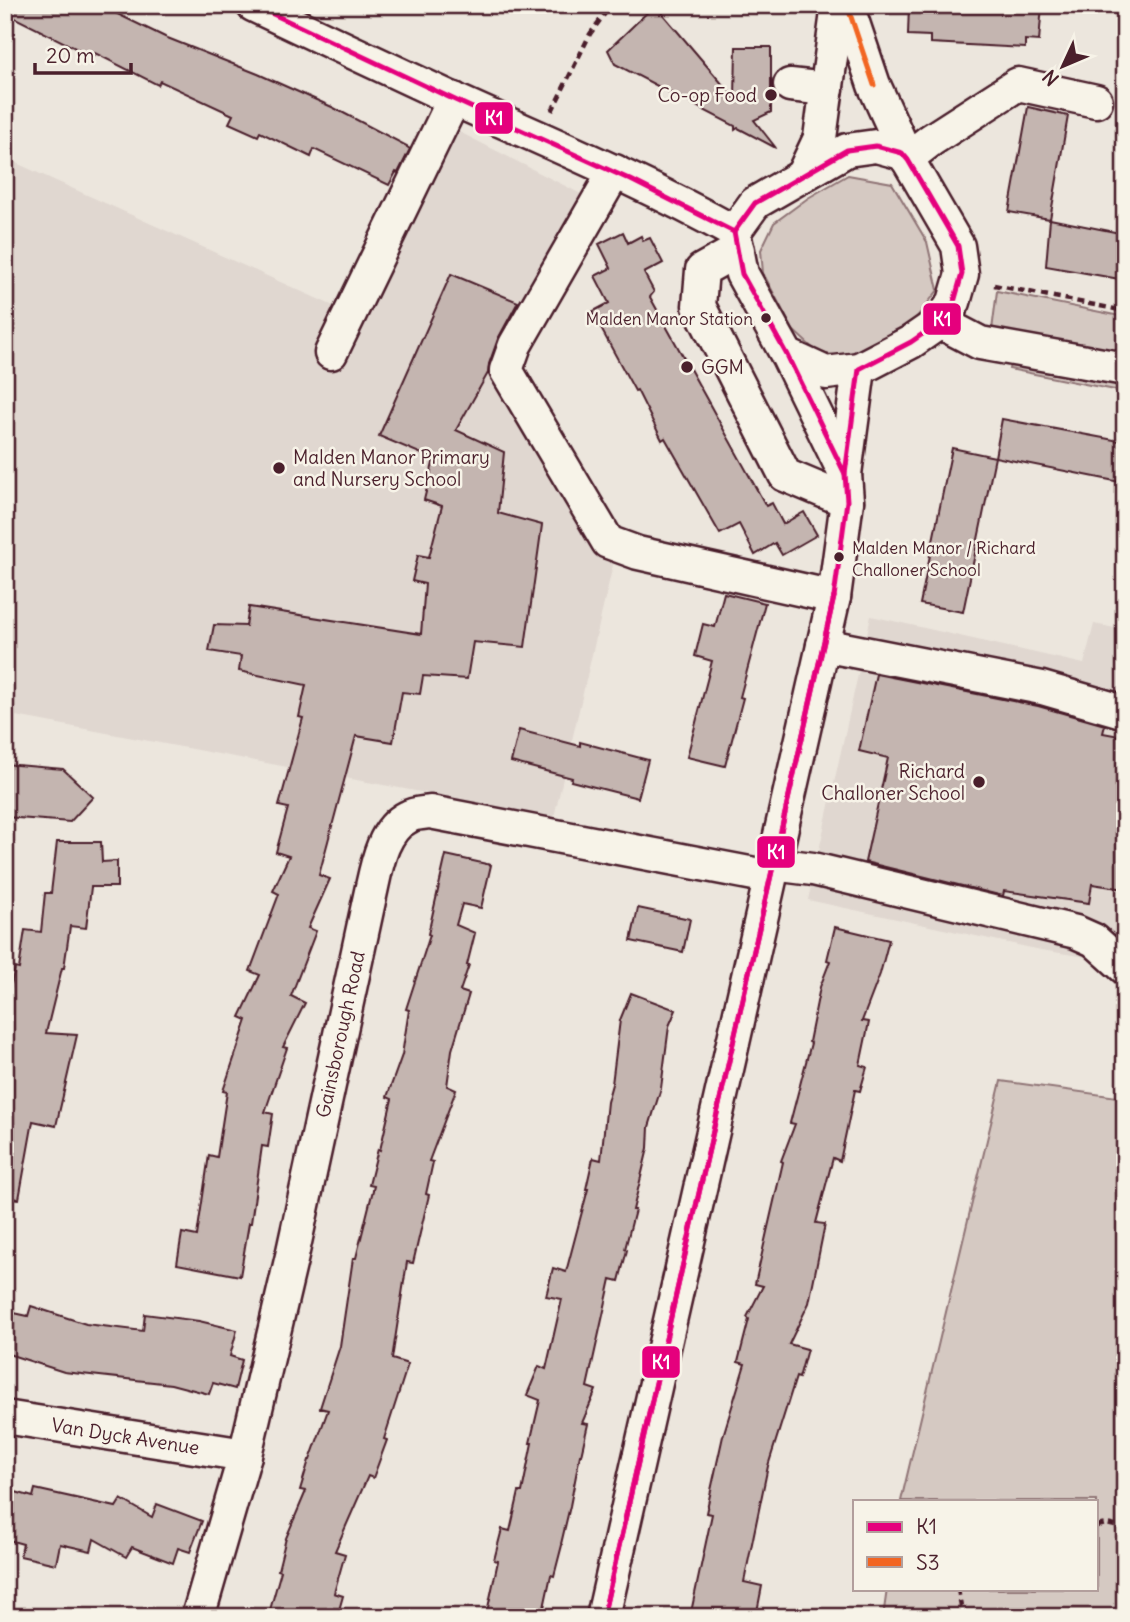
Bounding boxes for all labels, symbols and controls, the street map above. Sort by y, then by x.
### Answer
scale bar [35,32,131,76]
north arrow [1028,32,1098,102]
text: 20 m [46,42,95,69]
text: N [1038,65,1064,91]
place label: Co-op Food [657,83,757,107]
marker: Co-op Food [763,87,779,103]
line badge: K1 [474,101,514,135]
text: K1 [485,106,503,130]
line badge: K1 [922,302,962,336]
text: K1 [933,307,951,331]
place label: Malden Manor Station [586,308,753,330]
marker: Malden Manor Station [759,311,773,325]
place label: GGM [701,355,744,379]
marker: GGM [679,359,695,375]
place label: Malden Manor Primary and Nursery School [293,445,490,491]
marker: Malden Manor Primary and Nursery School [271,460,287,476]
place label: Malden Manor / Richard Challoner School [852,537,1036,581]
marker: Malden Manor / Richard Challoner School [832,550,846,564]
place label: Richard Challoner School [821,759,965,805]
marker: Richard Challoner School [971,774,987,790]
line badge: K1 [756,835,796,869]
text: K1 [767,840,785,864]
street label: Gainsborough Road [310,949,370,1120]
line badge: K1 [641,1345,681,1379]
text: K1 [652,1350,670,1374]
street label: Van Dyck Avenue [50,1413,201,1460]
legend [853,1500,1098,1590]
text: K1 [916,1513,937,1540]
text: S3 [916,1549,940,1576]

